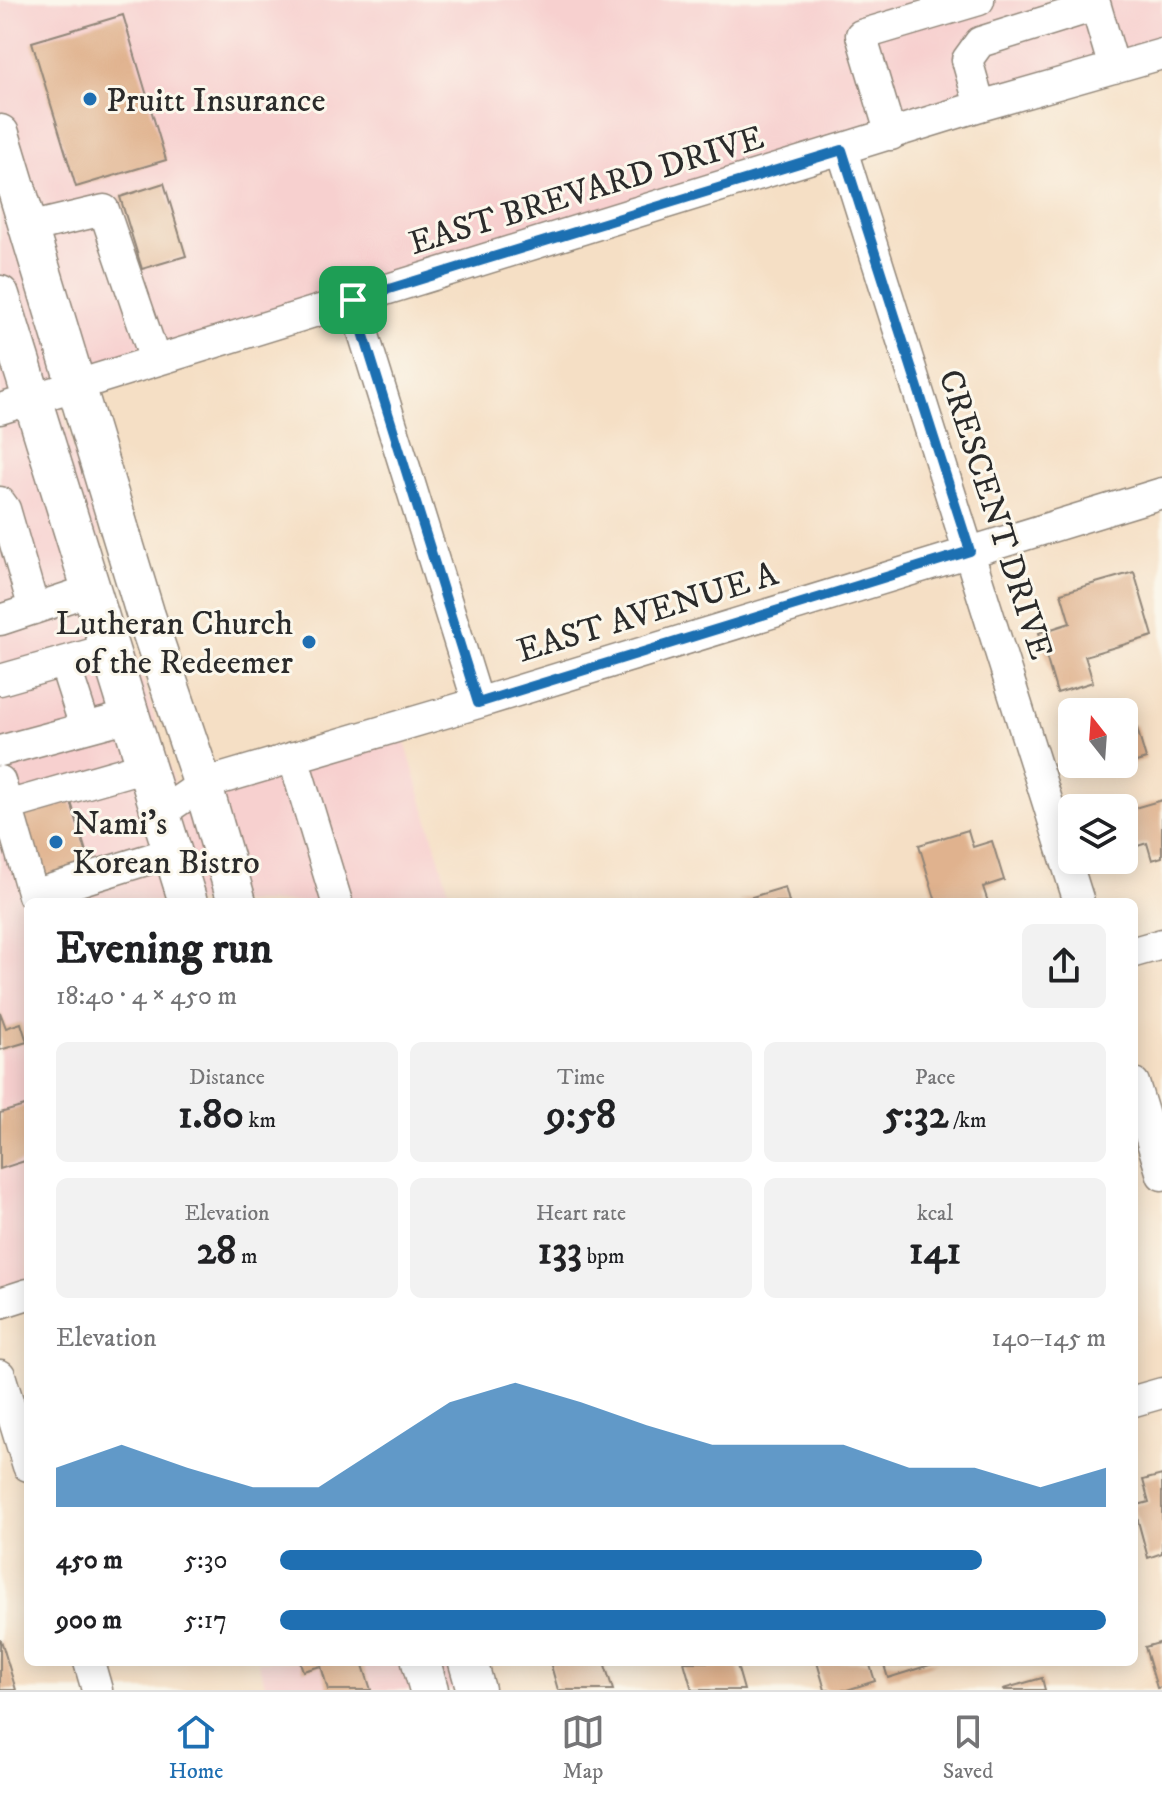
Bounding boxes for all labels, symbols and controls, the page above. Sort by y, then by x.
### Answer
place label: Pruitt Insurance [106,80,326,122]
marker: Pruitt Insurance [81,90,99,108]
street label: EAST BREVARD DRIVE [404,117,769,265]
pin [319,266,387,334]
icon: arrive [331,278,375,322]
street label: CRESCENT DRIVE [928,365,1062,665]
street label: EAST AVENUE A [512,553,783,672]
place label: Lutheran Church of the Redeemer [56,603,293,684]
marker: Lutheran Church of the Redeemer [300,633,318,651]
north arrow [1058,698,1138,778]
map controls [1058,698,1138,874]
button: layers [1058,794,1138,874]
place label: Nami’s Korean Bistro [72,803,260,884]
marker: Nami’s Korean Bistro [47,833,65,851]
text: Evening run [56,922,273,977]
button: share [1022,924,1106,1008]
text: 18:40 · 4 × 450 m [56,980,237,1013]
text: Distance [189,1064,265,1091]
text: Time [557,1064,605,1091]
text: Pace [915,1064,955,1091]
text: 1.80 [178,1091,244,1141]
text: 9:58 [546,1091,616,1141]
text: 5:32 [883,1091,948,1141]
text: km [244,1107,276,1134]
text: /km [948,1107,987,1134]
text: Elevation [184,1200,270,1227]
text: Heart rate [536,1200,626,1227]
text: kcal [917,1200,953,1227]
text: 28 [197,1227,236,1277]
text: 133 [537,1227,582,1277]
text: 141 [909,1227,961,1277]
text: m [236,1243,257,1270]
text: bpm [582,1243,625,1270]
text: Elevation [56,1322,157,1355]
text: 140–145 m [991,1322,1106,1355]
text: 450 m [56,1544,123,1577]
text: 5:30 [184,1544,227,1577]
text: 900 m [56,1604,122,1637]
text: 5:17 [184,1604,227,1637]
tab: Home [169,1710,223,1785]
tab: Map [561,1710,605,1785]
tab: Saved [943,1710,993,1785]

